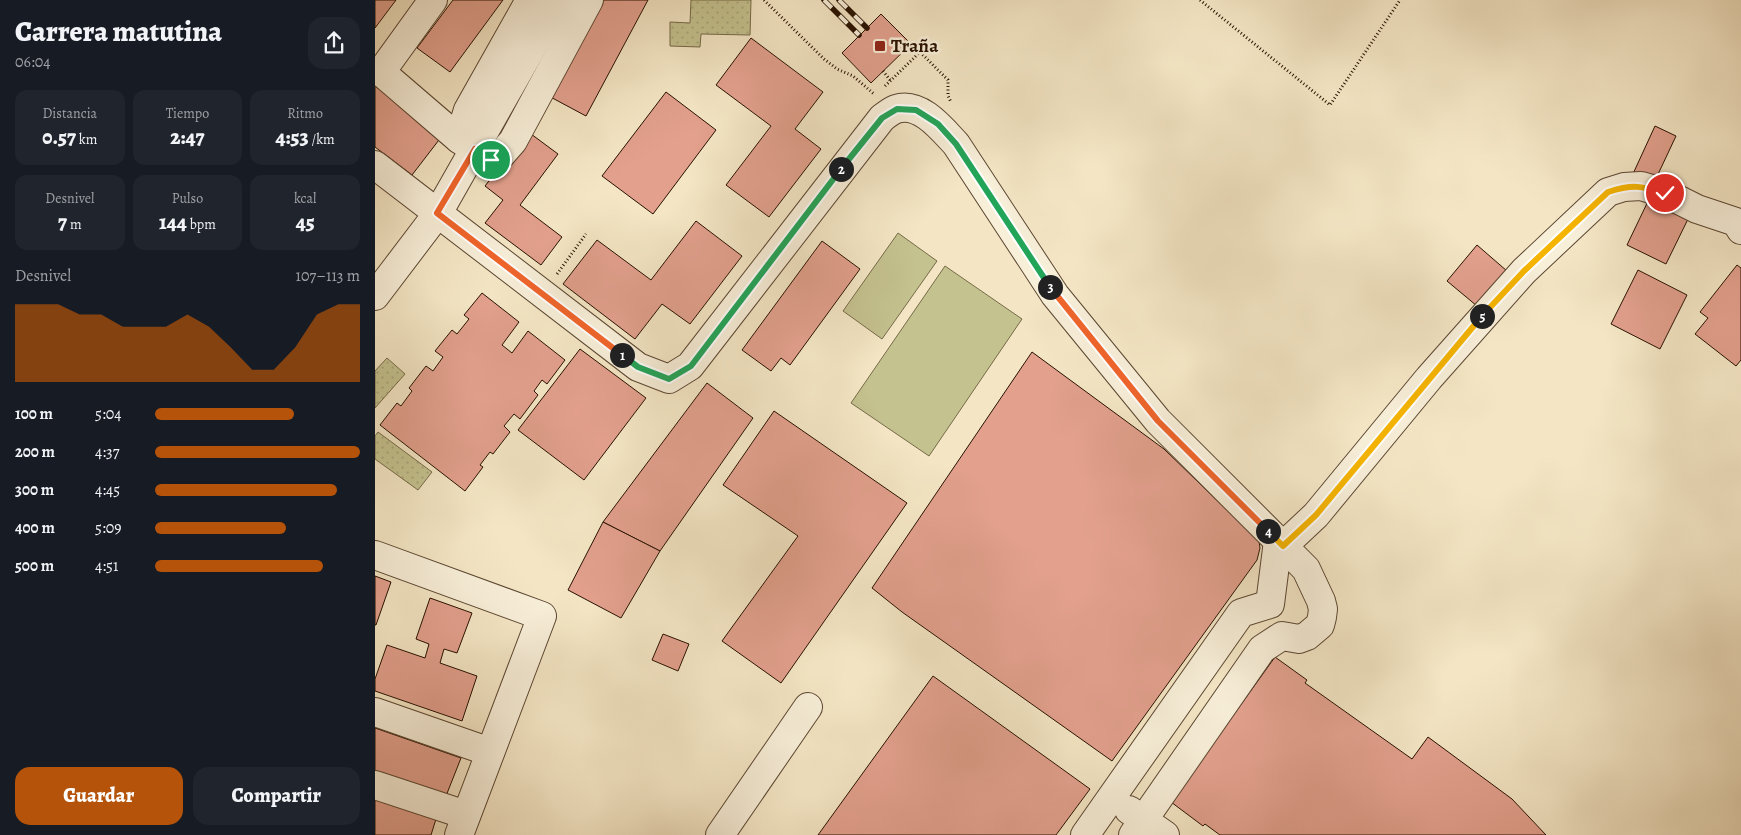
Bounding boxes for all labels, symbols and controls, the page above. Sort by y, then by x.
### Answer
text: Carrera matutina [15,13,222,51]
button: share [308,17,360,69]
place label: Traña [891,33,939,59]
marker: Traña [873,39,887,53]
text: 06:04 [15,51,51,73]
text: Distancia [43,104,97,123]
text: Tiempo [166,104,209,123]
text: Ritmo [287,104,323,123]
text: 0.57 [42,123,76,151]
text: 2:47 [170,123,205,151]
text: 4:53 [276,123,309,151]
text: km [76,130,97,149]
text: /km [309,130,335,149]
pin [470,139,512,181]
icon: arrive [477,146,505,174]
pin: 2 [829,156,853,182]
text: 2 [838,160,845,179]
pin [1644,172,1686,214]
icon: check [1651,179,1679,207]
text: Desnivel [45,189,94,208]
text: Pulso [172,189,203,208]
text: kcal [294,189,316,208]
text: 7 [58,208,67,236]
text: 144 [159,208,187,236]
text: 45 [296,208,315,236]
text: m [67,215,82,234]
text: bpm [187,215,216,234]
text: Desnivel [15,265,71,287]
text: 107–113 m [295,265,360,287]
pin: 3 [1037,274,1063,300]
text: 3 [1047,278,1054,297]
pin: 5 [1469,304,1495,328]
text: 5 [1480,307,1485,326]
pin: 1 [609,342,635,368]
text: 1 [620,346,625,365]
text: 100 m [15,403,53,425]
text: 5:04 [95,403,121,425]
text: 200 m [15,441,55,463]
text: 4:37 [95,441,119,463]
text: 300 m [15,479,54,501]
text: 4:45 [95,479,120,501]
text: 400 m [15,517,55,539]
text: 5:09 [95,517,122,539]
pin: 4 [1255,518,1281,544]
text: 4 [1265,522,1272,541]
text: 500 m [15,555,54,577]
text: 4:51 [95,555,118,577]
button: Guardar [15,767,183,825]
button: Compartir [193,767,360,825]

